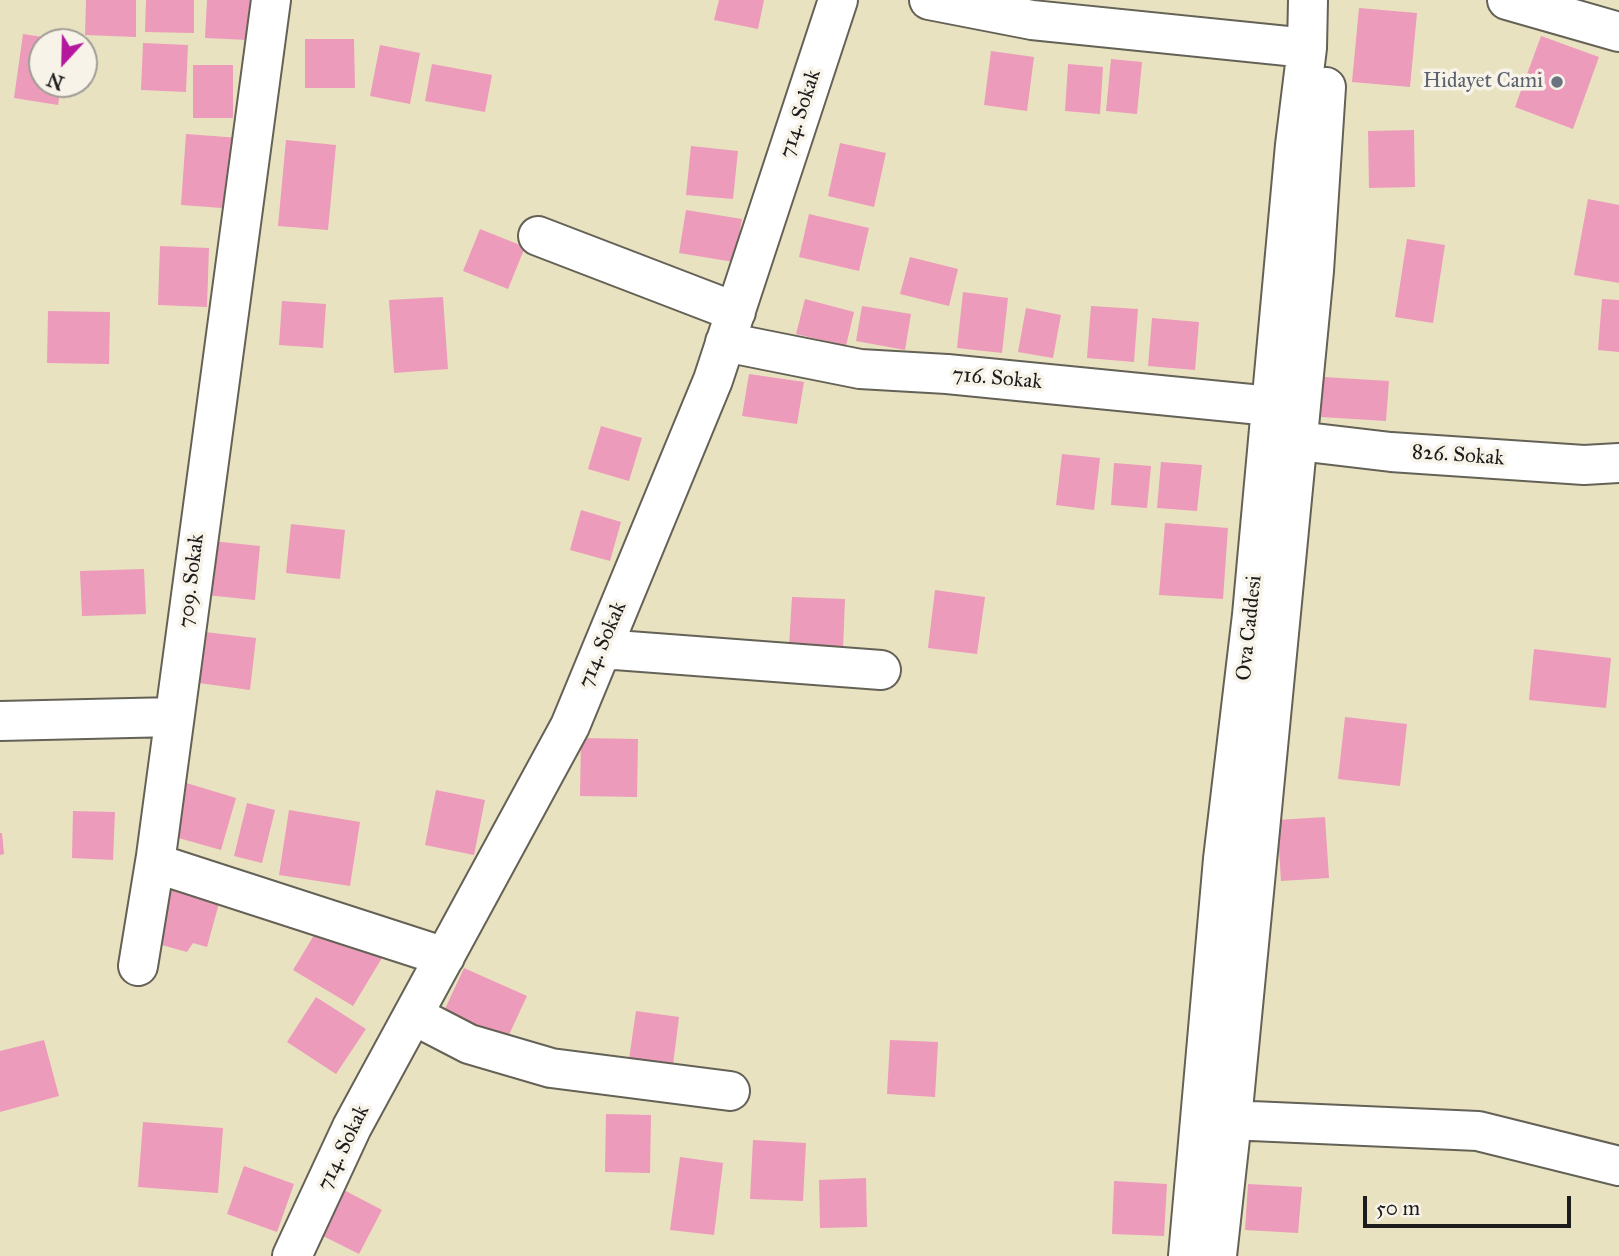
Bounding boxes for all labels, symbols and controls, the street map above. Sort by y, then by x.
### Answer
north arrow [28,28,98,98]
text: N [44,67,67,95]
street label: 714. Sokak [775,67,827,161]
place label: Hidayet Cami [1423,69,1543,95]
marker: Hidayet Cami [1549,74,1565,90]
street label: 716. Sokak [951,363,1043,395]
street label: 826. Sokak [1411,440,1505,472]
street label: 709. Sokak [174,532,210,630]
street label: Ova Caddesi [1232,574,1268,682]
street label: 714. Sokak [573,598,633,692]
street label: 714. Sokak [313,1101,375,1195]
scale bar [1367,1182,1575,1226]
text: 50 m [1376,1195,1420,1221]

